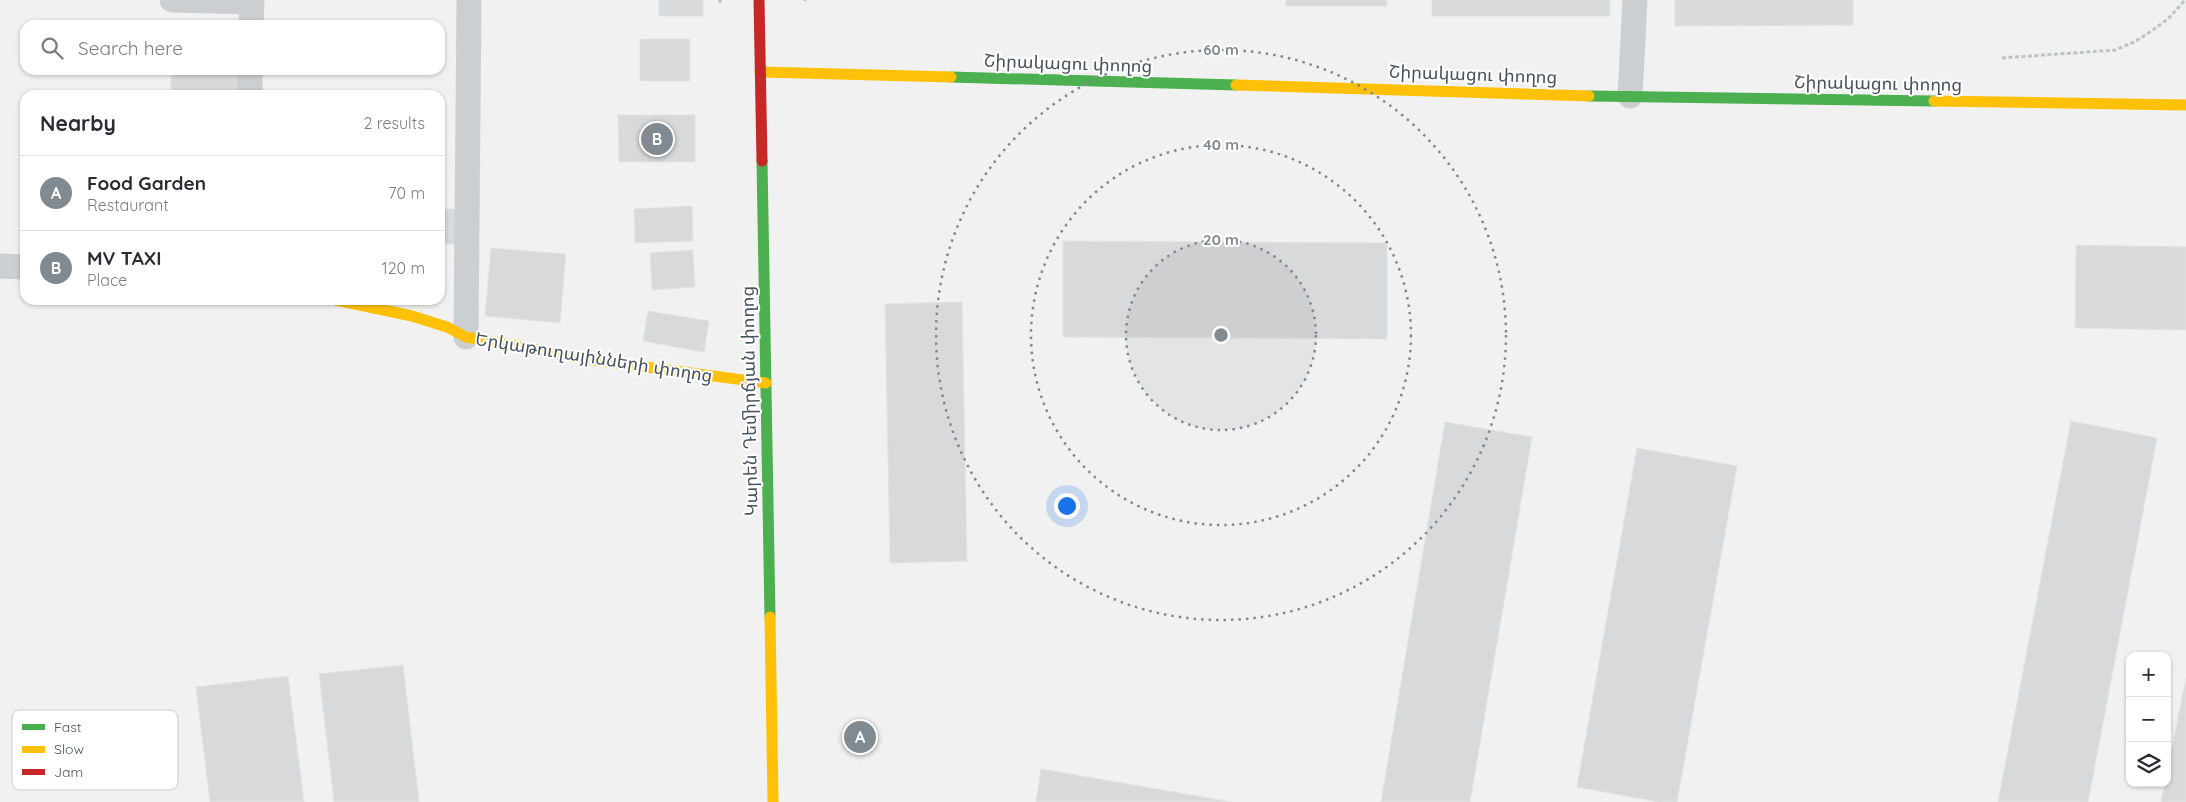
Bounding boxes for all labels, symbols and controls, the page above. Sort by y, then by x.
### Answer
search box [20,20,445,75]
icon: search [38,34,66,62]
text: Search here [78,36,183,60]
text: 60 m [1203,40,1239,59]
street label: Շիրակացու փողոց [983,49,1153,77]
street label: Շիրակացու փողոց [1388,60,1558,88]
street label: Շիրակացու փողոց [1794,70,1962,96]
text: Nearby [40,110,116,136]
text: 2 results [363,113,425,133]
pin: B [641,120,673,158]
text: 40 m [1203,135,1239,154]
text: Food Garden [87,171,206,195]
text: A [51,183,61,203]
text: 70 m [388,183,425,203]
text: Restaurant [87,195,169,215]
text: 20 m [1203,230,1239,249]
text: MV TAXI [87,246,162,270]
text: B [51,258,61,278]
text: 120 m [382,258,425,278]
text: Place [87,270,127,290]
street label: Կարեն Դեմիրճյան փողոց [735,286,763,516]
centre of rings [1212,326,1230,344]
street label: Երկաթուղայինների փողոց [474,327,714,387]
your location [1054,493,1080,519]
map controls [2126,652,2171,787]
button: + [2126,652,2171,697]
button: − [2126,697,2171,742]
legend [12,710,178,790]
text: Fast [54,718,82,736]
pin: A [844,718,876,756]
text: Slow [54,740,84,758]
button: layers [2126,742,2171,787]
text: Jam [54,763,83,781]

